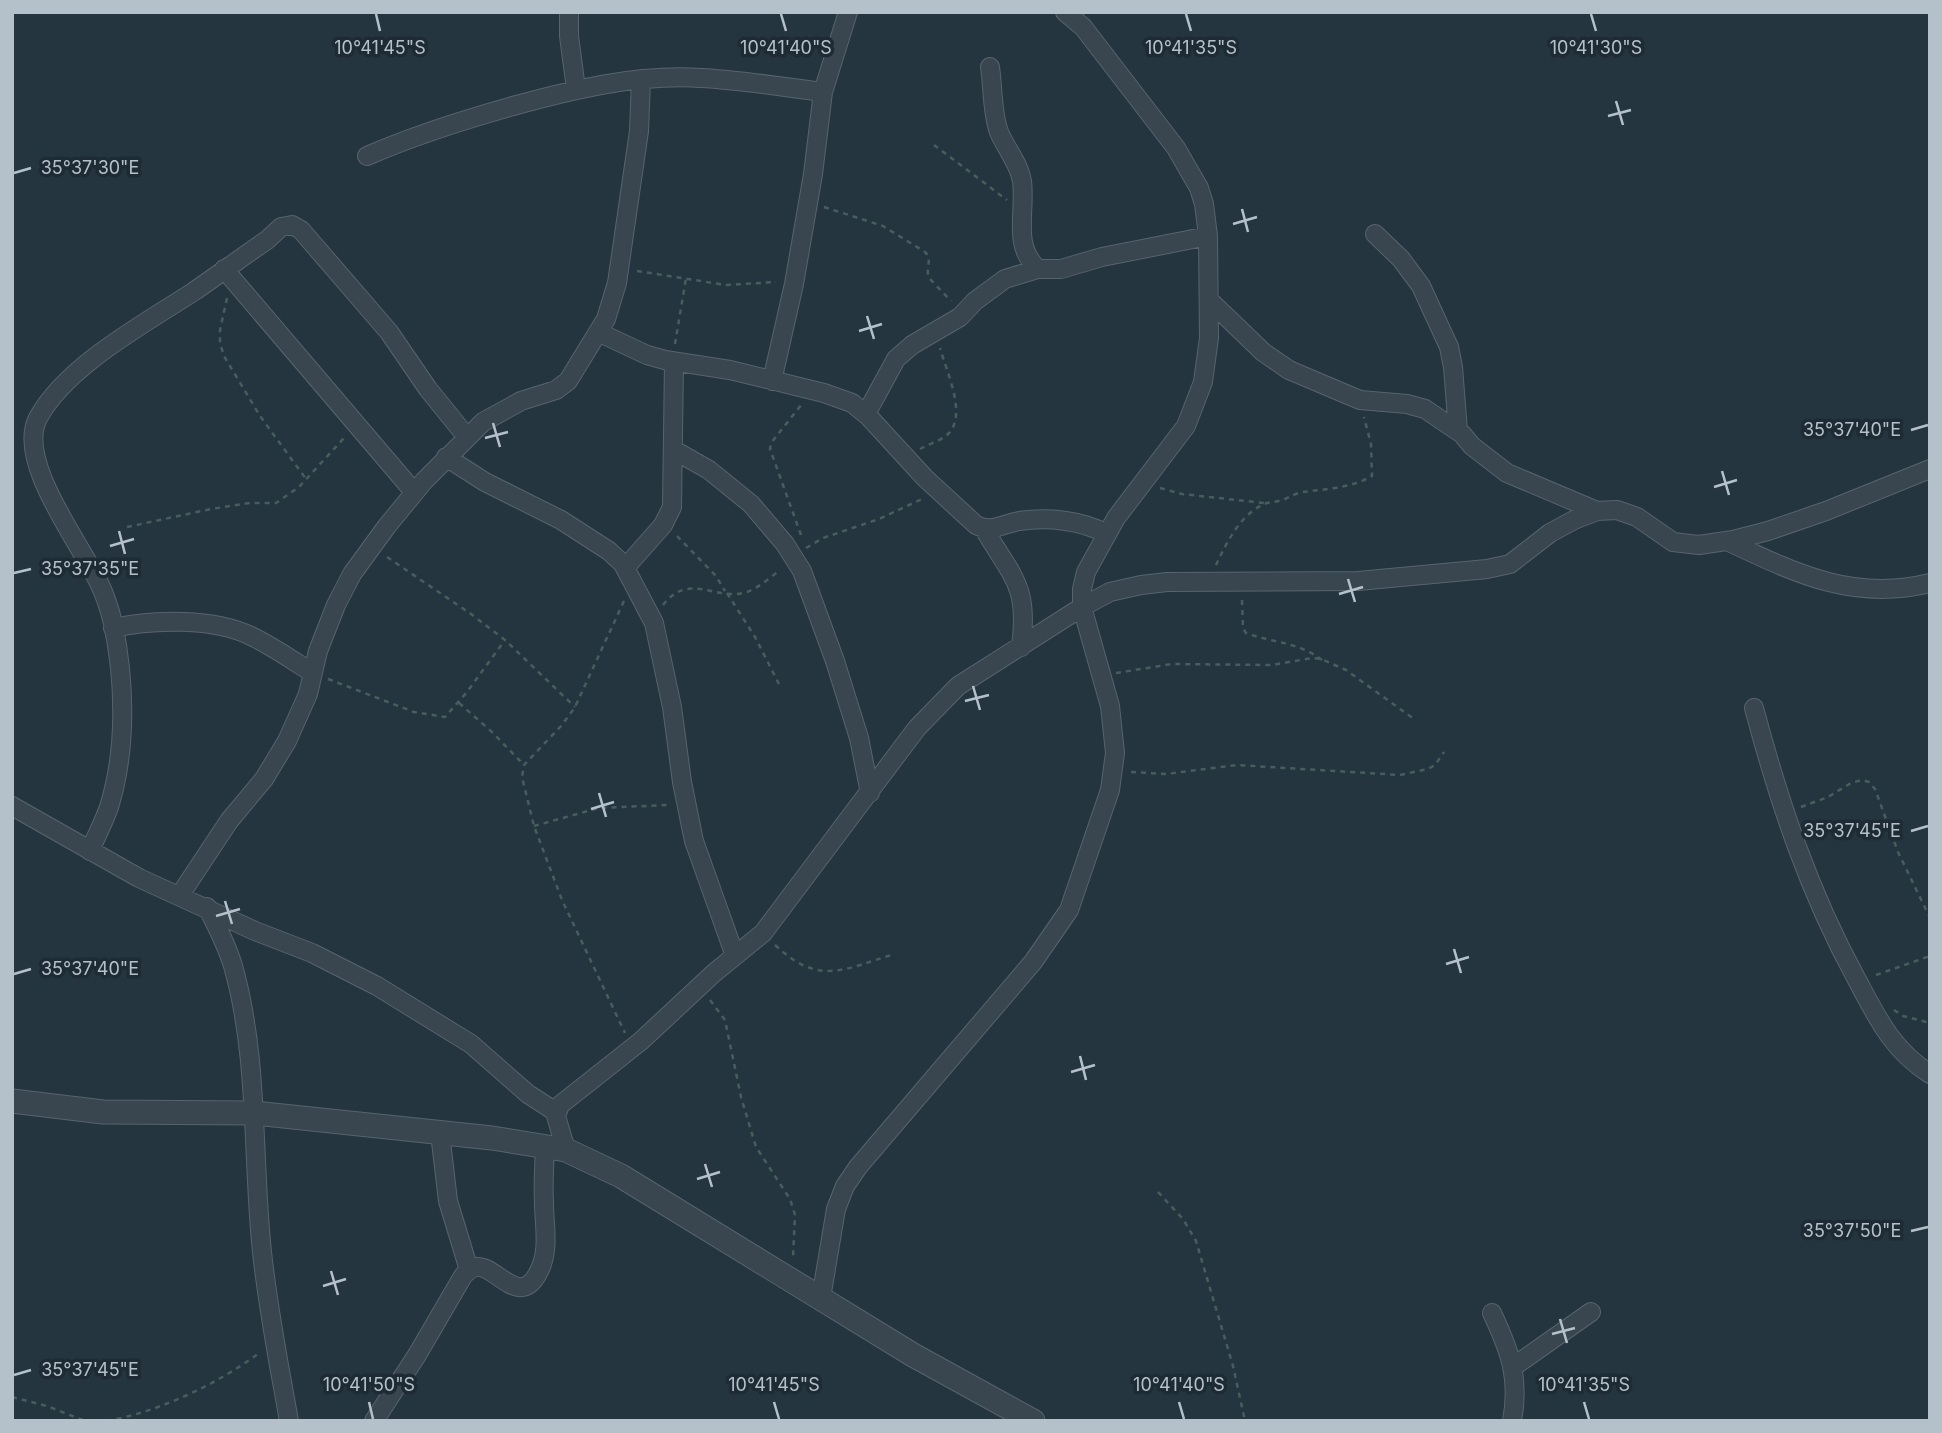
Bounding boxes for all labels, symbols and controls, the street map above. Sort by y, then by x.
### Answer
text: 10°41'45"S [334,37,426,58]
text: 10°41'40"S [740,37,832,58]
text: 10°41'35"S [1145,37,1237,58]
text: 10°41'30"S [1550,37,1642,58]
text: 35°37'30"E [41,157,139,178]
text: 35°37'40"E [1803,419,1901,440]
text: 35°37'35"E [41,558,139,579]
text: 35°37'45"E [1803,820,1901,841]
text: 35°37'40"E [41,958,139,979]
text: 35°37'50"E [1803,1220,1901,1241]
text: 35°37'45"E [41,1359,139,1380]
text: 10°41'50"S [323,1374,415,1395]
text: 10°41'45"S [728,1374,820,1395]
text: 10°41'40"S [1133,1374,1225,1395]
text: 10°41'35"S [1538,1374,1630,1395]

